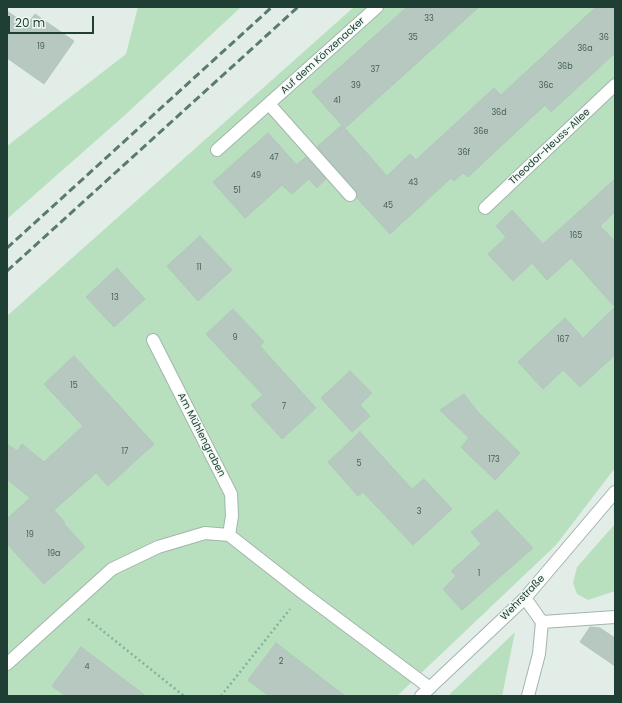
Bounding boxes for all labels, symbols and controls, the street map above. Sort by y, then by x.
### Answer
scale bar [10,8,96,34]
text: 20 m [15,14,45,31]
house number: 33 [424,14,434,24]
street label: Auf dem Könzenacker [279,15,367,97]
house number: 35 [408,33,418,43]
house number: 36 [599,33,609,43]
house number: 19 [37,42,45,52]
house number: 36a [577,44,593,54]
house number: 36b [557,62,573,72]
house number: 37 [370,65,380,75]
house number: 39 [351,81,361,91]
house number: 36c [539,81,553,91]
house number: 41 [333,96,341,106]
street label: Theodor-Heuss-Allee [507,106,593,188]
house number: 36d [491,108,507,118]
house number: 36e [474,127,488,137]
house number: 36f [458,148,470,158]
house number: 47 [269,153,279,163]
house number: 49 [251,171,261,181]
house number: 43 [408,178,418,188]
house number: 51 [233,186,241,196]
house number: 45 [383,201,393,211]
house number: 165 [570,231,582,241]
house number: 11 [196,263,202,273]
house number: 13 [111,293,119,303]
house number: 9 [232,333,238,343]
house number: 167 [557,335,569,345]
house number: 15 [70,381,78,391]
street label: Am Mühlengraben [175,391,227,479]
house number: 7 [282,402,286,412]
house number: 17 [122,447,128,457]
house number: 173 [488,455,500,465]
house number: 5 [356,459,362,469]
house number: 3 [417,507,421,517]
house number: 19 [26,530,34,540]
house number: 19a [47,549,61,559]
house number: 1 [478,569,480,579]
street label: Wehrstraße [498,573,548,623]
house number: 2 [279,657,283,667]
house number: 4 [84,662,90,672]

